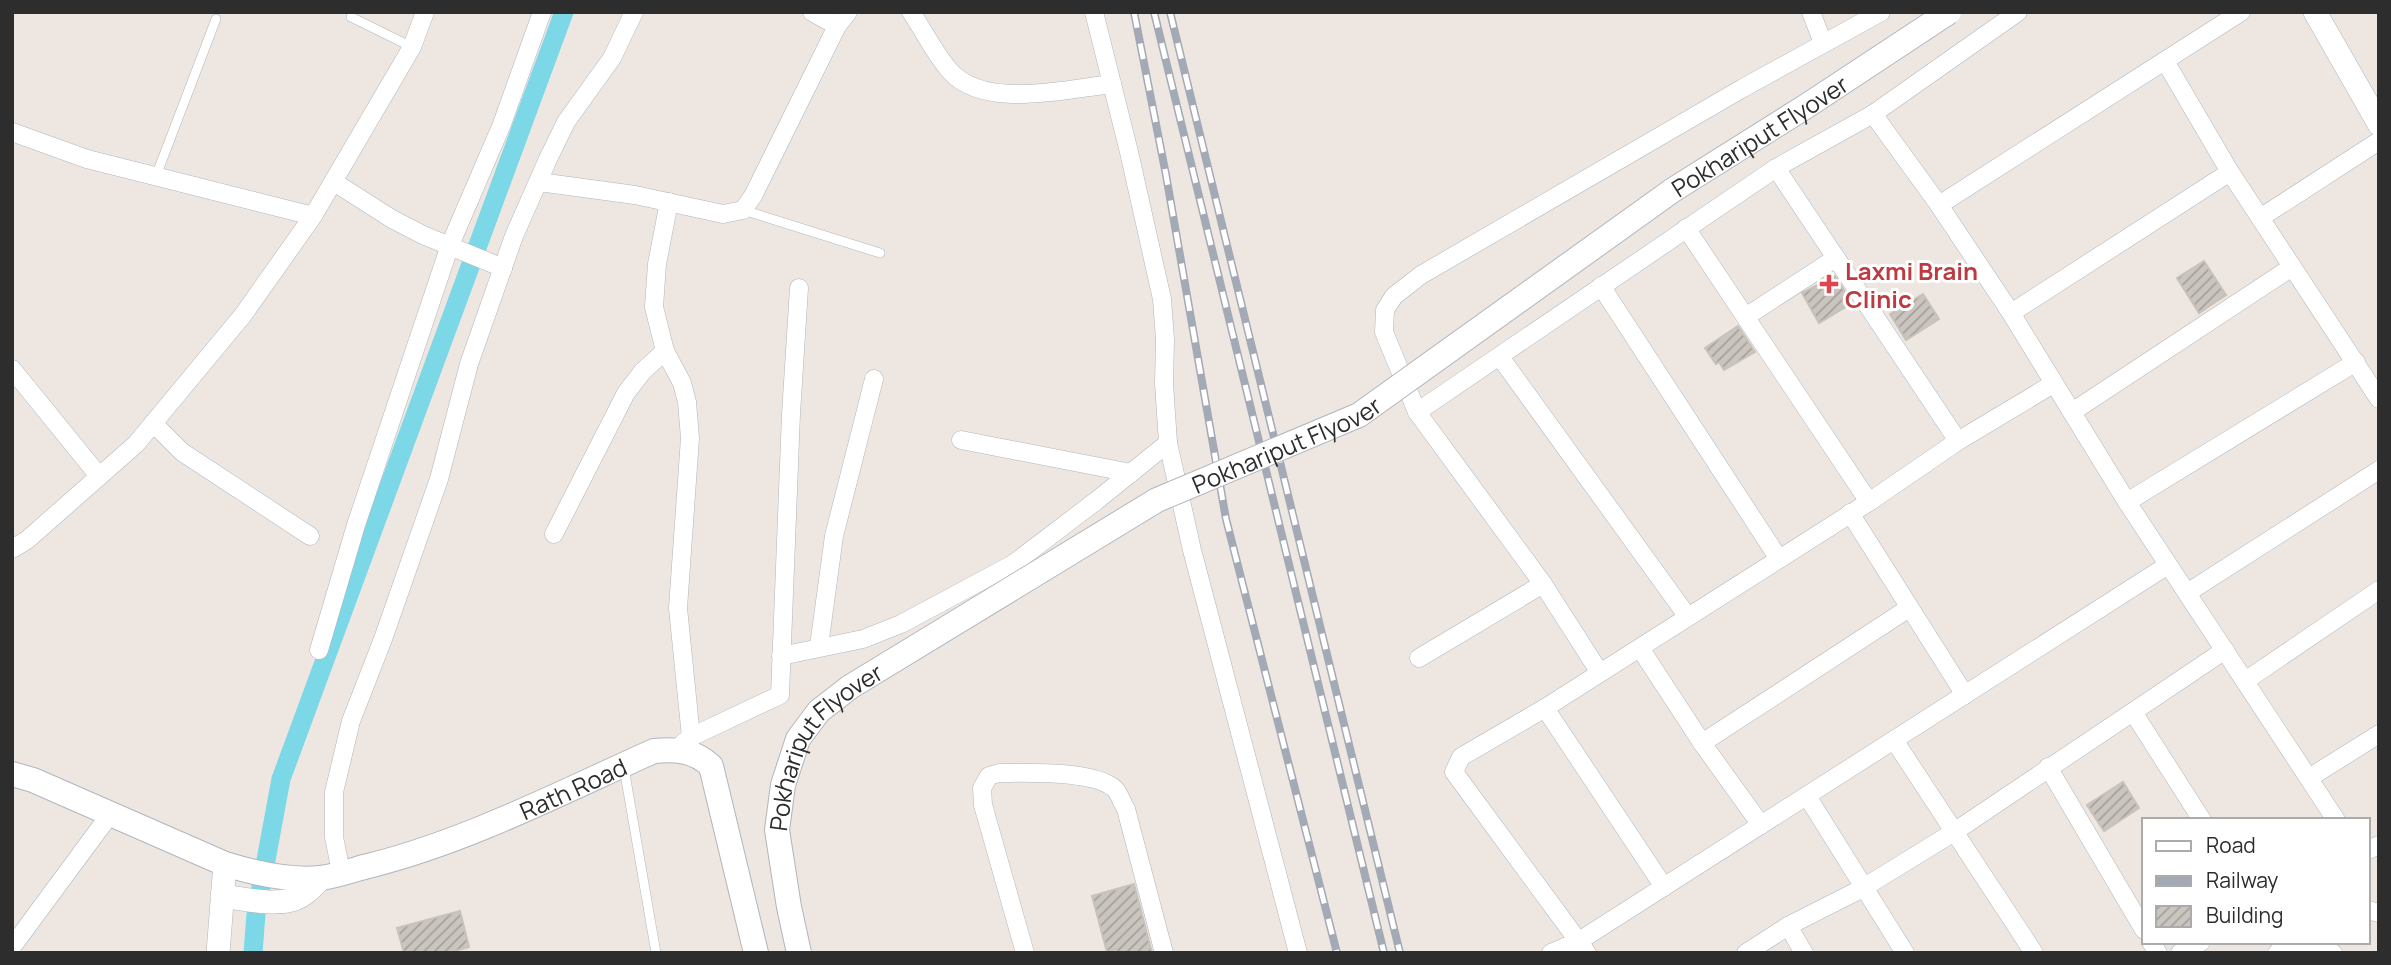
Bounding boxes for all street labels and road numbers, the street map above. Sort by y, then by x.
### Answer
street label: Pokhariput Flyover [1665,67,1854,204]
street label: Pokhariput Flyover [1186,388,1388,500]
street label: Pokhariput Flyover [761,655,888,833]
street label: Rath Road [514,749,632,827]

